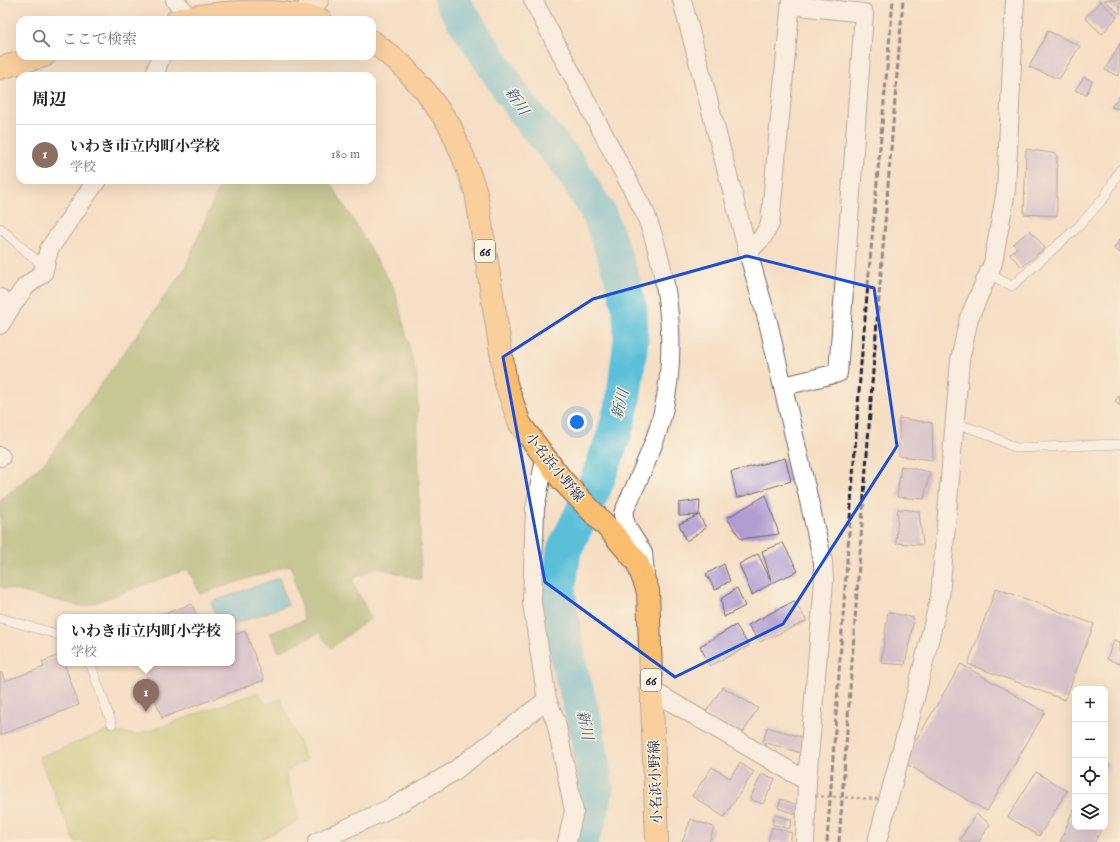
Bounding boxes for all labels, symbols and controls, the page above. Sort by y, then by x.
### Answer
search box [16,16,376,60]
icon: search [30,27,52,49]
text: ここで検索 [62,30,137,49]
water label: 新川 [500,84,534,121]
text: 周辺 [32,90,66,111]
text: いわき市立内町小学校 [70,137,220,156]
text: 1 [43,146,47,163]
text: 180 m [331,146,360,163]
text: 学校 [70,159,96,176]
road number: 66 [475,240,495,262]
water label: 新川 [608,385,634,421]
your location [567,412,587,432]
street label: 小名浜小野線 [521,429,588,506]
popup [57,614,235,666]
text: いわき市立内町小学校 [71,622,221,641]
text: 学校 [71,644,97,661]
road number: 66 [641,669,661,691]
pin: 1 [133,679,159,712]
map controls [1072,686,1108,830]
button: + [1072,686,1108,722]
water label: 新川 [572,708,597,744]
button: − [1072,722,1108,758]
street label: 小名浜小野線 [646,740,666,824]
button: locate [1072,758,1108,794]
button: layers [1072,794,1108,830]

